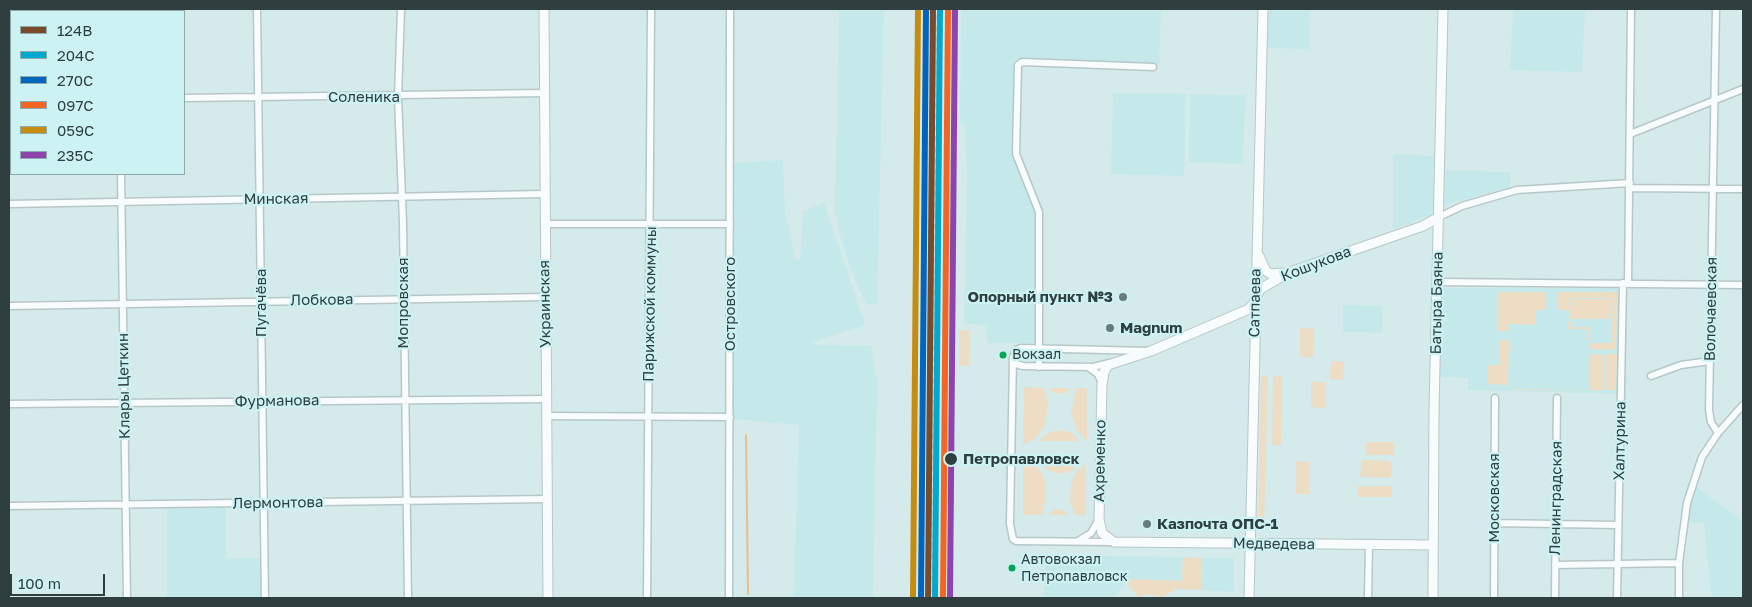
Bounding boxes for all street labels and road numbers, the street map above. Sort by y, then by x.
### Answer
street label: Соленика [328,88,400,106]
street label: Минская [243,189,309,209]
street label: Парижской коммуны [640,226,660,382]
street label: Кошукова [1278,242,1354,286]
street label: Батыра Баяна [1427,252,1447,354]
street label: Мопровская [394,257,412,349]
street label: Островского [721,257,739,351]
street label: Волочаевская [1701,257,1721,361]
street label: Украинская [535,260,555,348]
street label: Сатпаева [1245,268,1265,338]
street label: Пугачёва [252,269,270,337]
street label: Лобкова [290,290,354,310]
street label: Клары Цеткин [114,333,134,439]
street label: Фурманова [234,391,320,411]
street label: Халтурина [1610,401,1630,481]
street label: Ахременко [1090,420,1110,502]
street label: Ленинградская [1546,441,1566,555]
street label: Московская [1485,453,1503,543]
street label: Лермонтова [232,493,324,513]
street label: Медведева [1233,534,1315,554]

